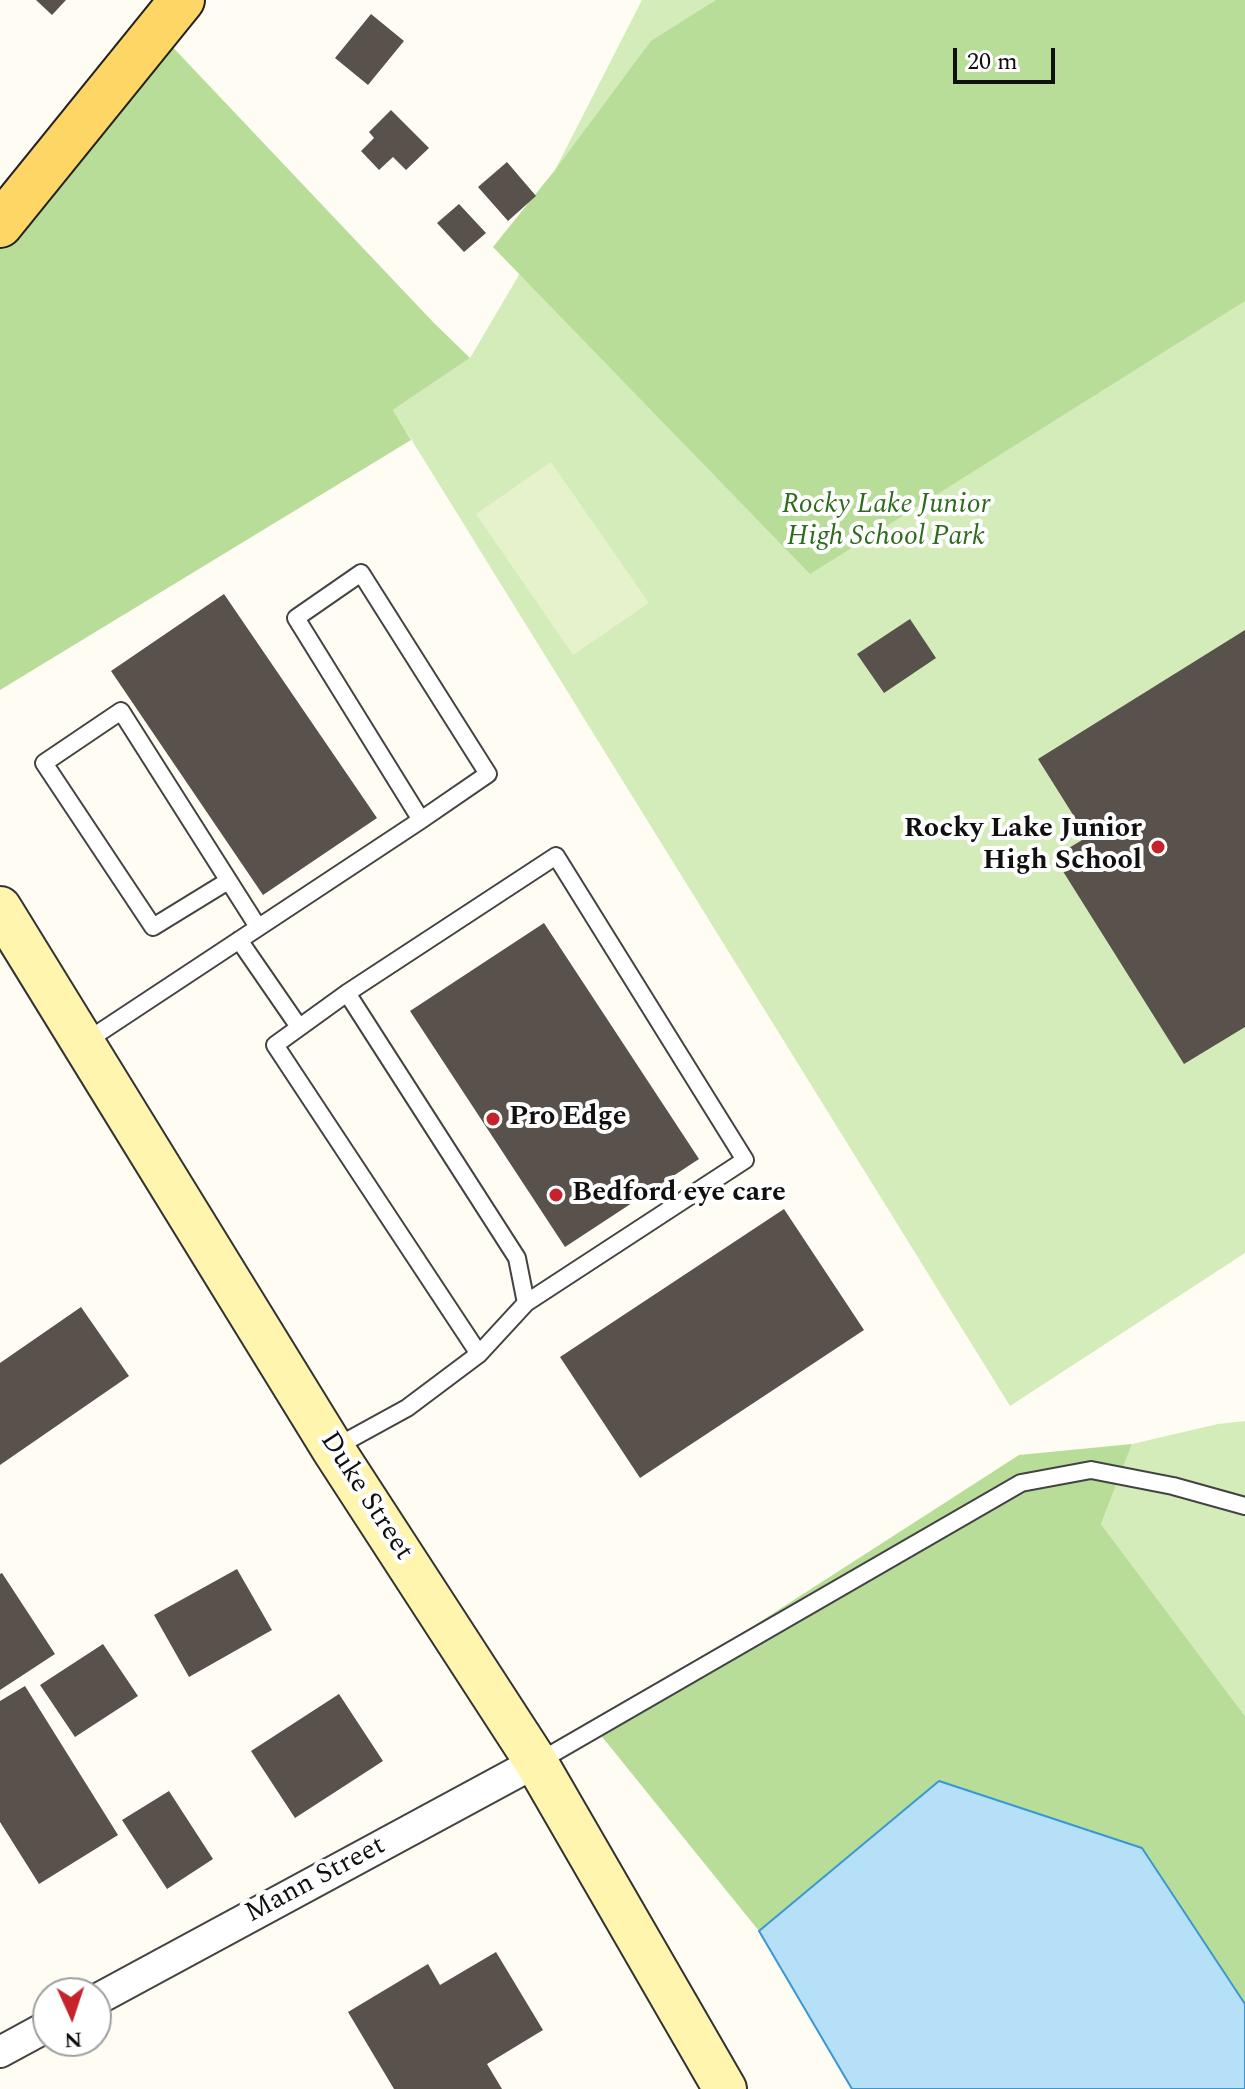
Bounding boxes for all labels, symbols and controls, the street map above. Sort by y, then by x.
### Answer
scale bar [957,32,1059,82]
text: 20 m [967,44,1018,80]
park label: Rocky Lake Junior High School Park [782,490,990,556]
place label: Rocky Lake Junior High School [904,814,1142,880]
marker: Rocky Lake Junior High School [1149,838,1167,856]
place label: Pro Edge [509,1102,627,1136]
marker: Pro Edge [484,1110,502,1128]
place label: Bedford eye care [572,1178,786,1212]
marker: Bedford eye care [547,1186,565,1204]
street label: Duke Street [311,1426,419,1568]
street label: Mann Street [240,1830,392,1932]
north arrow [32,1977,112,2057]
text: N [63,2023,83,2056]

